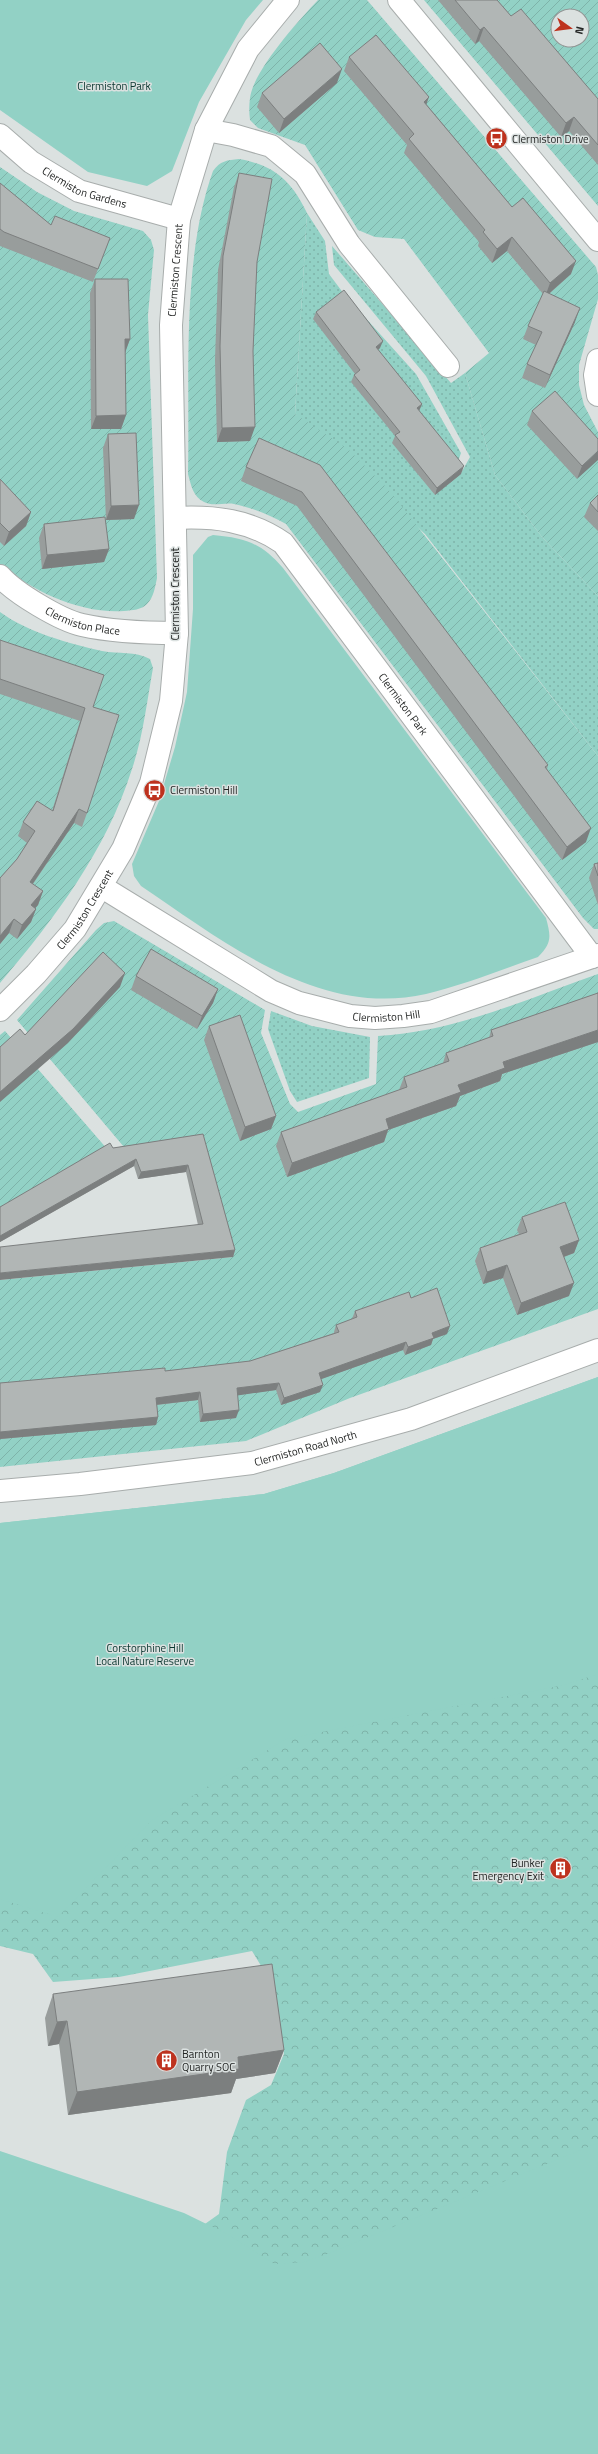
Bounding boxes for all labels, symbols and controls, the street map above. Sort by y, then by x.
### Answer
north arrow [550,8,590,48]
text: N [571,25,588,36]
park label: Clermiston Park [77,78,152,94]
bus stop icon: Clermiston Drive [483,126,509,152]
place label: Clermiston Drive [512,131,589,147]
street label: Clermiston Gardens [39,163,129,212]
street label: Clermiston Crescent [164,223,187,317]
street label: Clermiston Crescent [167,547,183,640]
street label: Clermiston Place [42,602,121,639]
street label: Clermiston Park [375,670,432,739]
bus stop icon: Clermiston Hill [142,777,168,803]
place label: Clermiston Hill [170,782,238,798]
street label: Clermiston Crescent [53,866,117,953]
street label: Clermiston Hill [352,1006,421,1026]
street label: Clermiston Road North [252,1426,359,1470]
park label: Corstorphine Hill Local Nature Reserve [96,1640,194,1669]
place label: Bunker Emergency Exit [472,1855,544,1884]
building icon: Bunker Emergency Exit [547,1856,573,1882]
place label: Barnton Quarry SOC [182,2046,235,2075]
building icon: Barnton Quarry SOC [154,2047,180,2073]

